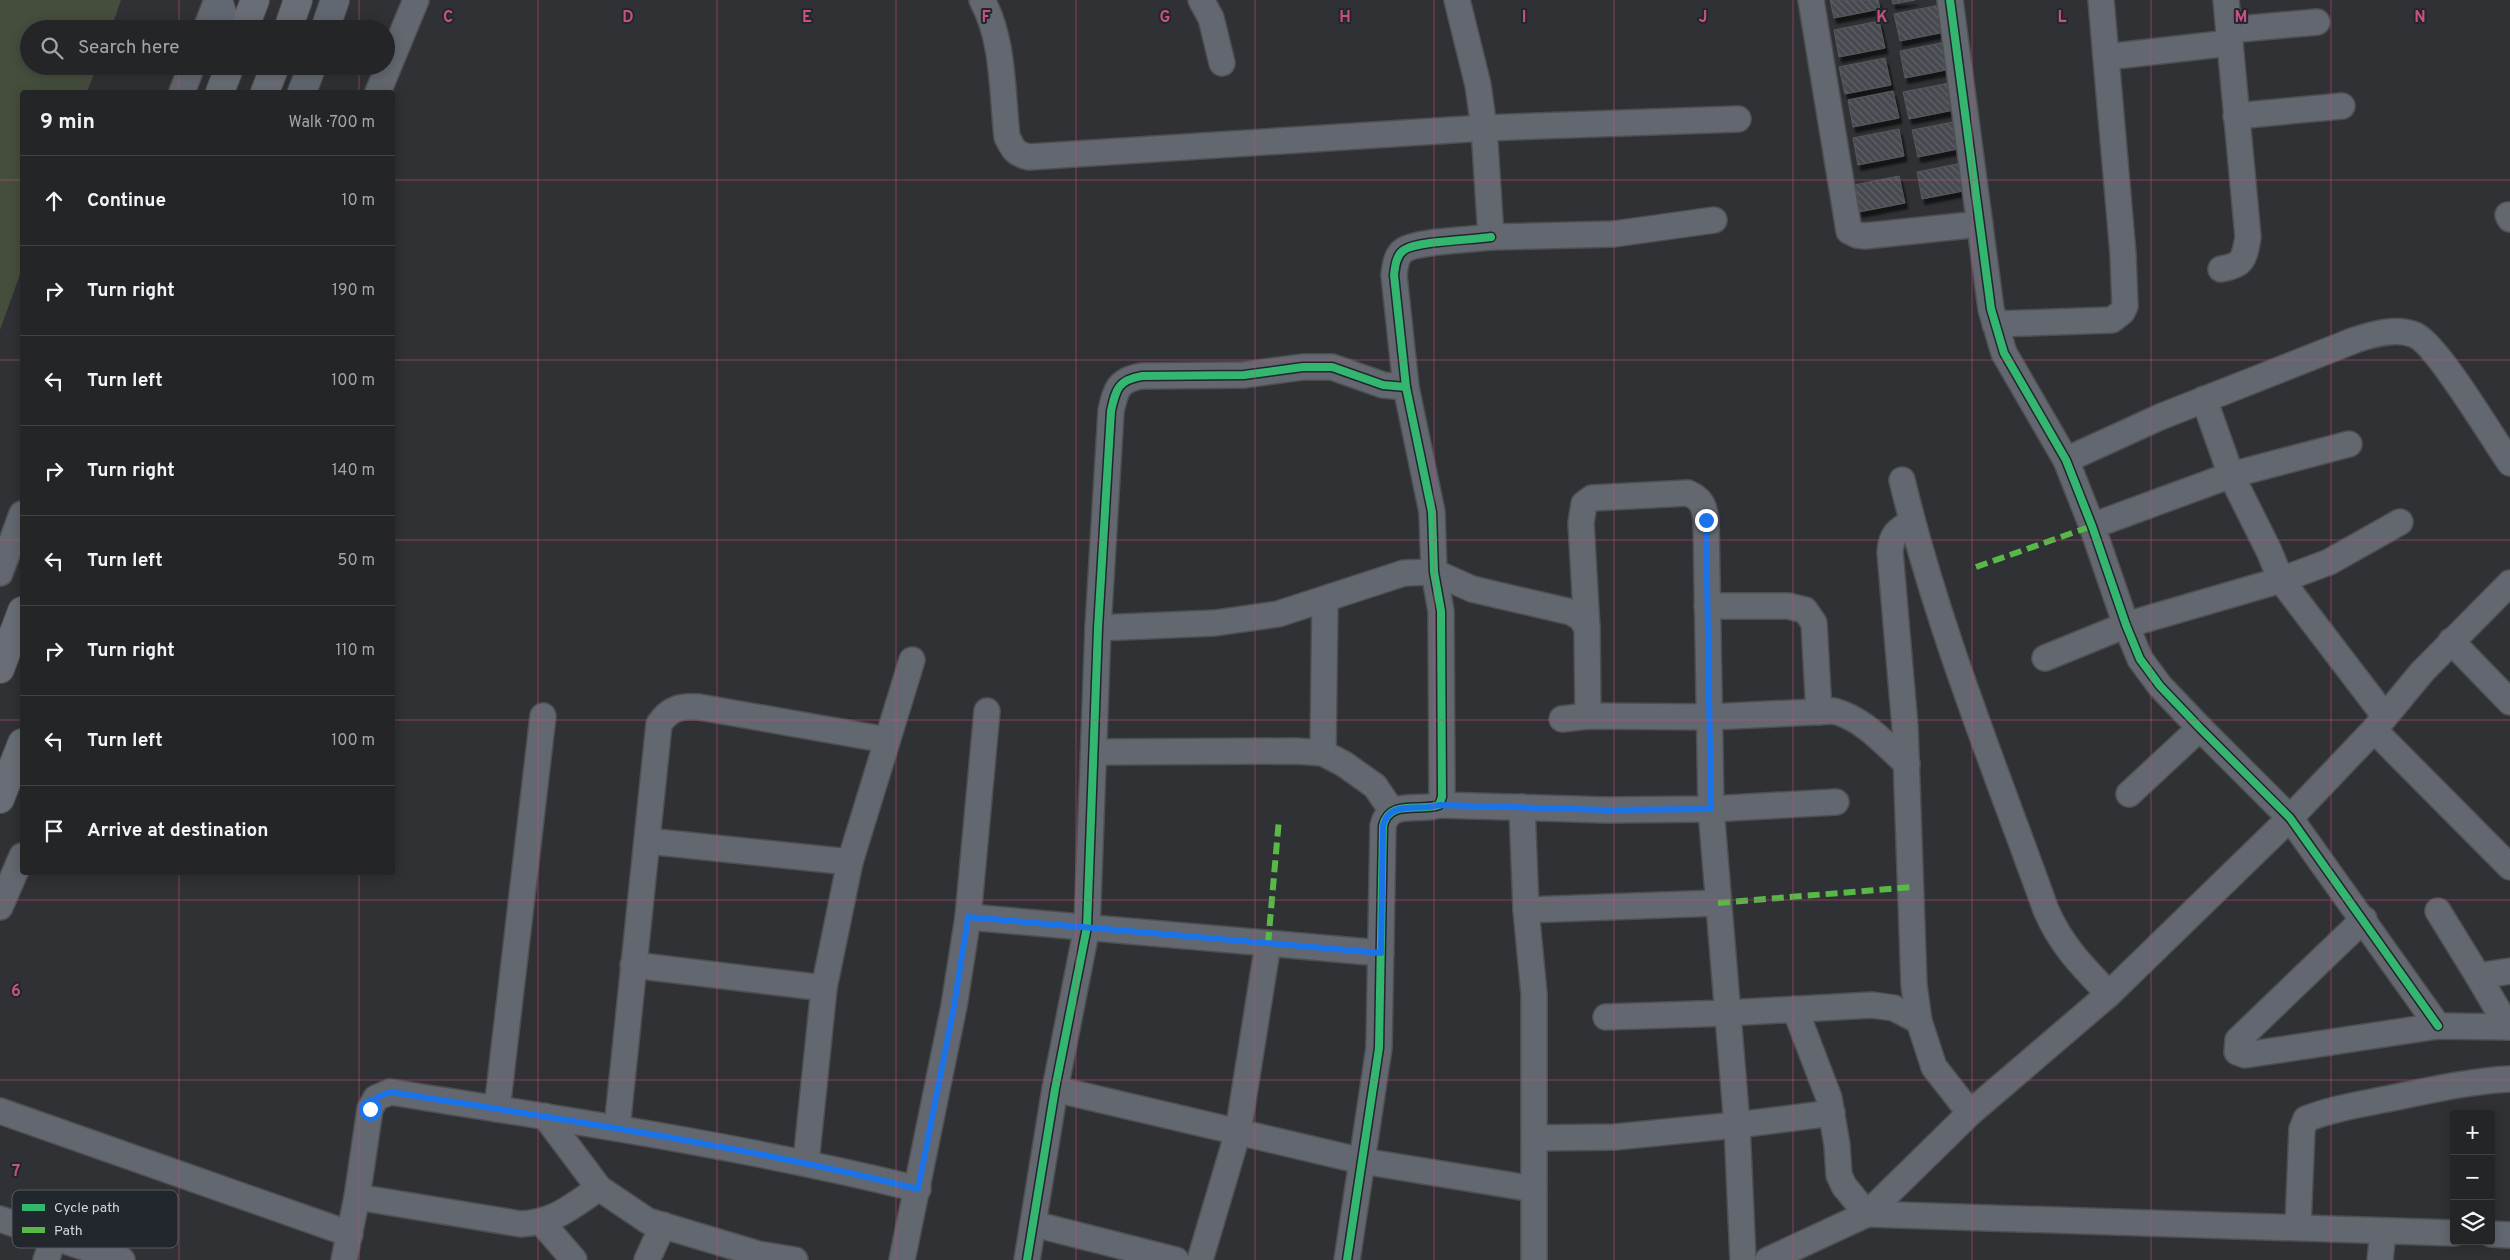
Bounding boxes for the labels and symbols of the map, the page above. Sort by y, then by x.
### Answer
text: C [443,8,453,28]
text: D [622,8,634,28]
text: E [802,8,812,28]
text: F [981,8,991,28]
text: G [1160,8,1170,28]
text: H [1339,8,1351,28]
text: I [1522,8,1526,28]
text: J [1699,8,1707,28]
text: K [1876,8,1888,28]
text: L [2057,8,2067,28]
text: M [2235,8,2247,28]
text: N [2414,8,2426,28]
route end [1695,509,1718,532]
text: 6 [11,982,21,1002]
route start [359,1098,382,1121]
text: 7 [12,1162,20,1182]
legend [12,1190,178,1248]
text: Cycle path [54,1200,120,1217]
text: Path [54,1223,83,1240]

